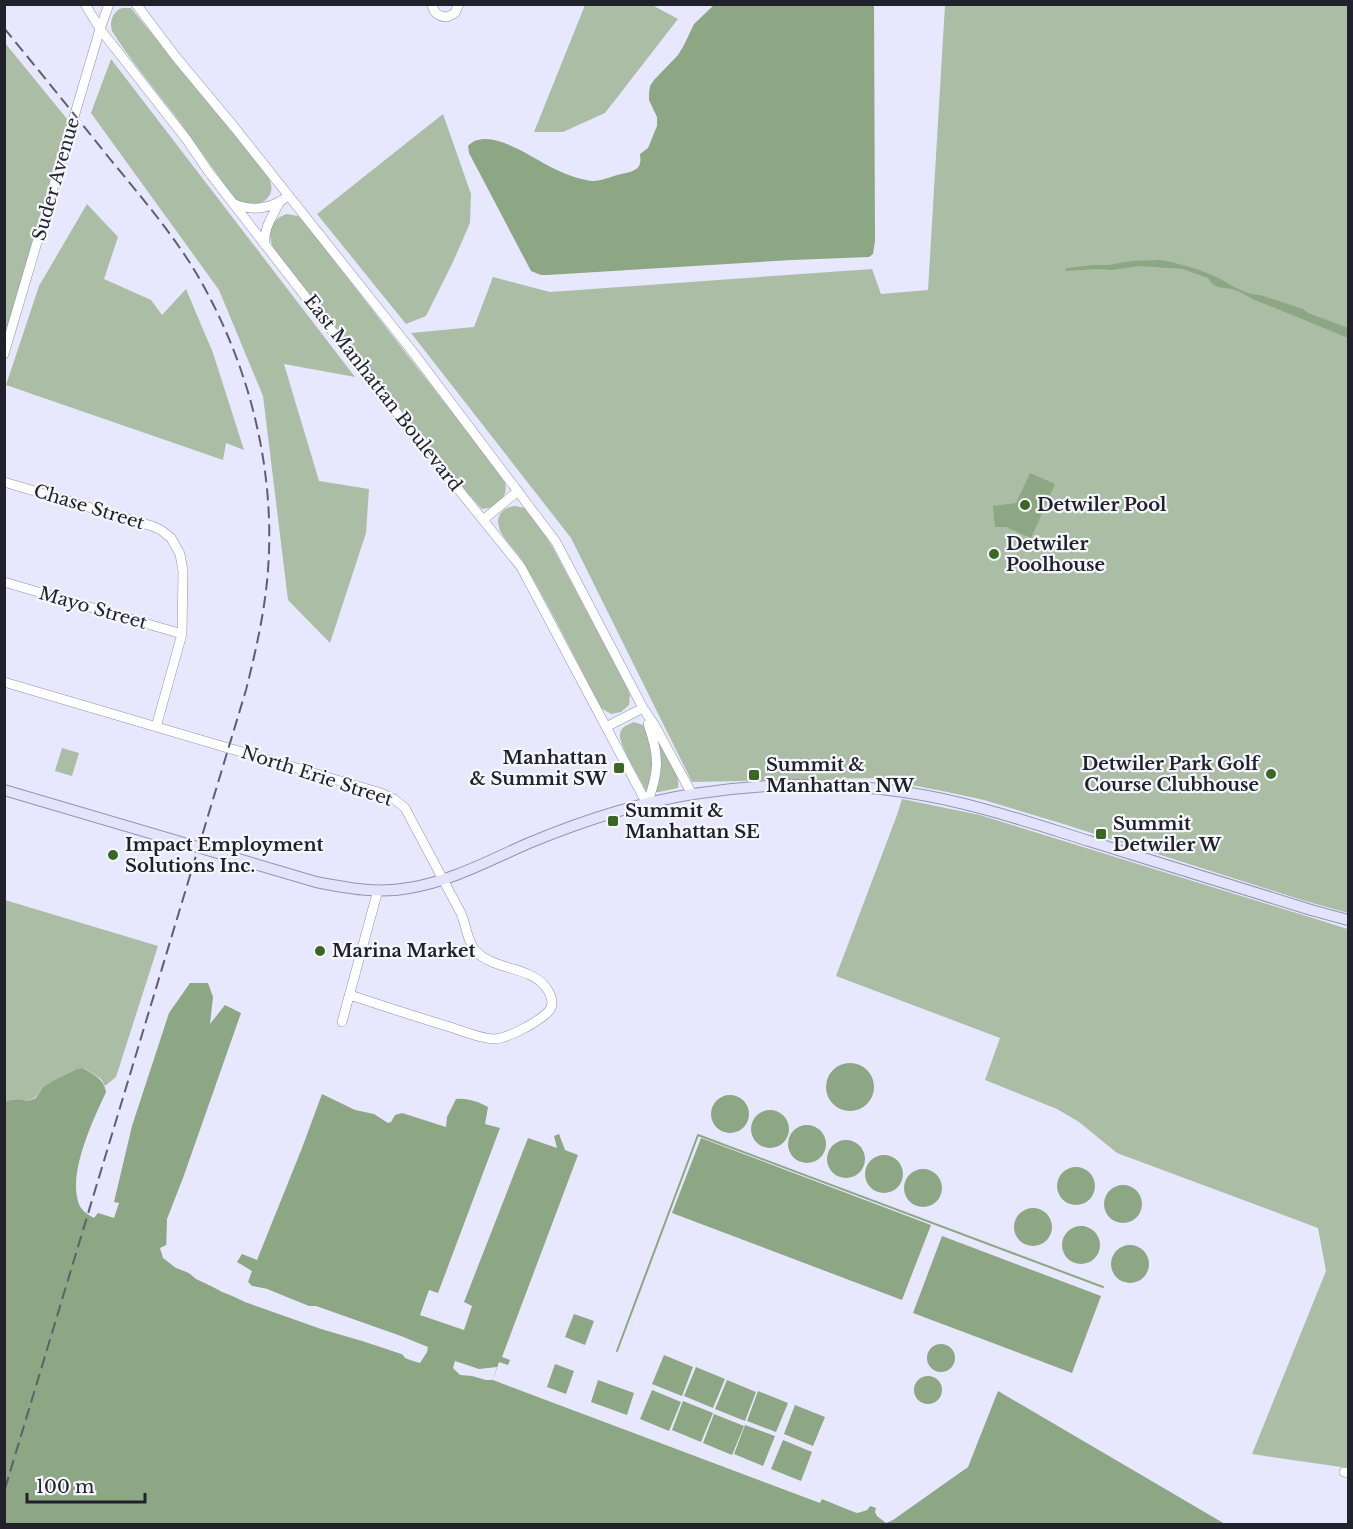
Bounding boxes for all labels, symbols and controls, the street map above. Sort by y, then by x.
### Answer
street label: Suder Avenue [28,115,84,243]
street label: East Manhattan Boulevard [299,290,467,496]
street label: Chase Street [31,480,147,534]
place label: Detwiler Pool [1037,494,1167,516]
marker: Detwiler Pool [1018,498,1032,512]
place label: Detwiler Poolhouse [1006,533,1105,576]
marker: Detwiler Poolhouse [987,547,1001,561]
street label: Mayo Street [36,582,150,634]
street label: North Erie Street [239,741,396,811]
place label: Manhattan & Summit SW [470,747,608,790]
place label: Detwiler Park Golf Course Clubhouse [1082,753,1261,796]
place label: Summit & Manhattan NW [766,754,915,797]
marker: Manhattan & Summit SW [612,761,626,775]
marker: Detwiler Park Golf Course Clubhouse [1264,767,1278,781]
marker: Summit & Manhattan NW [747,768,761,782]
place label: Summit & Manhattan SE [625,800,760,843]
place label: Summit Detwiler W [1113,813,1222,856]
marker: Summit & Manhattan SE [606,814,620,828]
marker: Summit Detwiler W [1094,827,1108,841]
place label: Impact Employment Solutions Inc. [125,834,323,877]
marker: Impact Employment Solutions Inc. [106,848,120,862]
place label: Marina Market [332,940,476,962]
marker: Marina Market [313,944,327,958]
scale bar [27,1466,146,1504]
text: 100 m [36,1476,94,1498]

